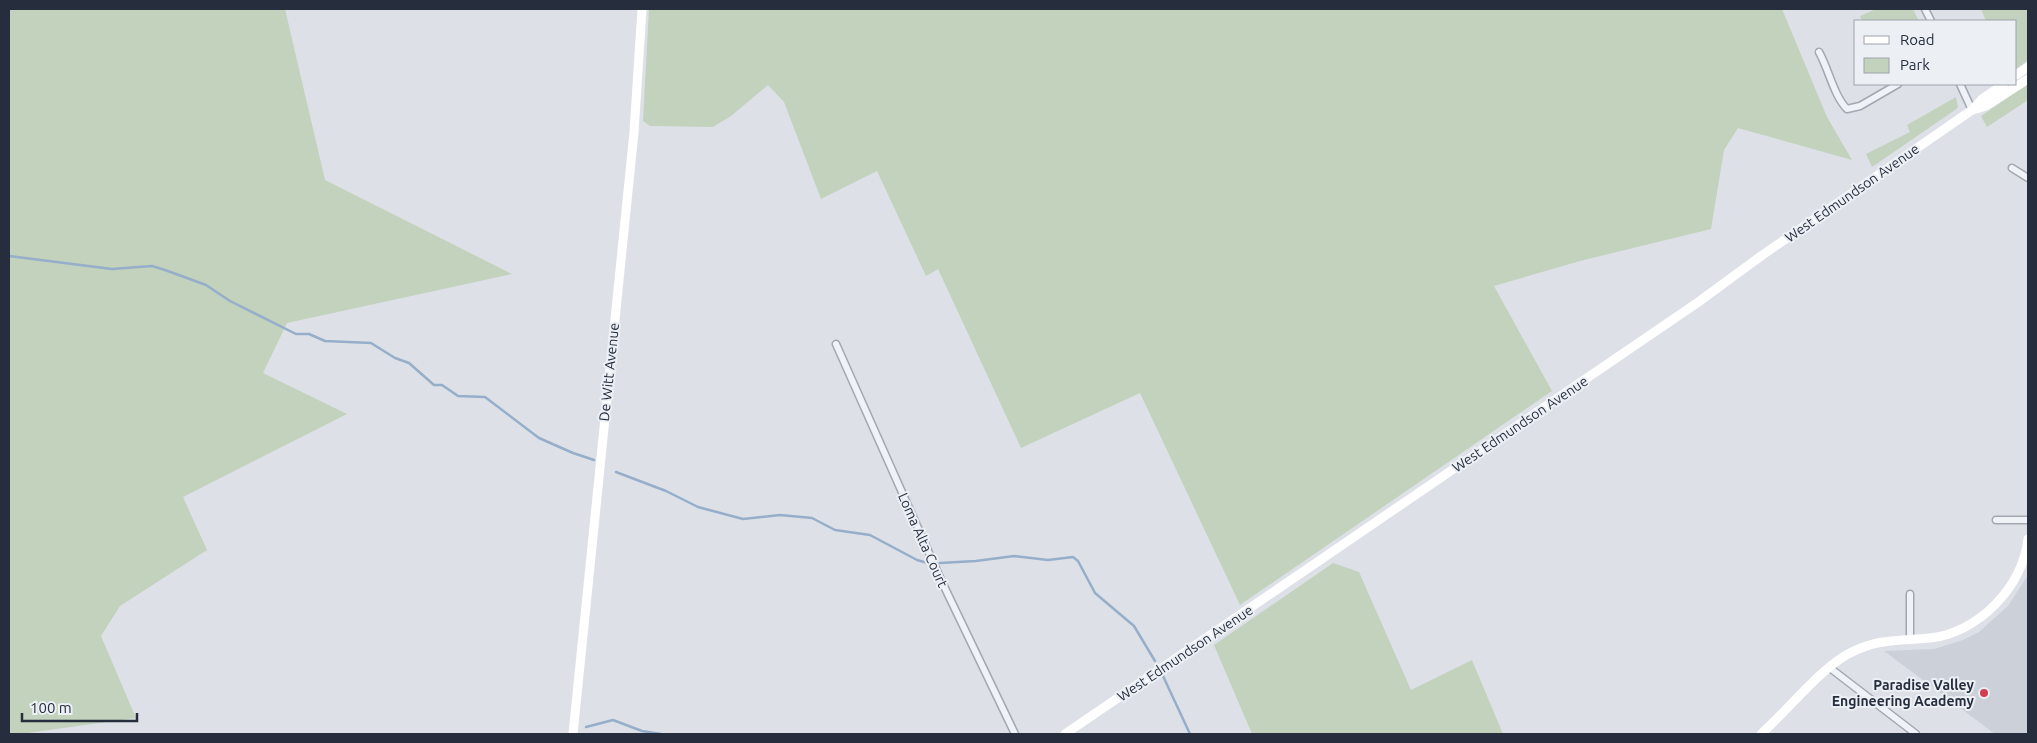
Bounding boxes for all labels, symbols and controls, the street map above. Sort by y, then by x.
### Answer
legend [1854,20,2017,85]
text: Road [1900,31,1935,48]
text: Park [1900,56,1930,73]
street label: West Edmundson Avenue [1782,141,1922,245]
street label: De Witt Avenue [596,322,622,422]
street label: West Edmundson Avenue [1449,373,1591,475]
street label: Loma Alta Court [895,490,951,590]
street label: West Edmundson Avenue [1114,602,1256,704]
place label: Paradise Valley Engineering Academy [1832,677,1975,709]
marker: Paradise Valley Engineering Academy [1978,687,1990,699]
scale bar [22,690,138,722]
text: 100 m [30,699,72,716]

